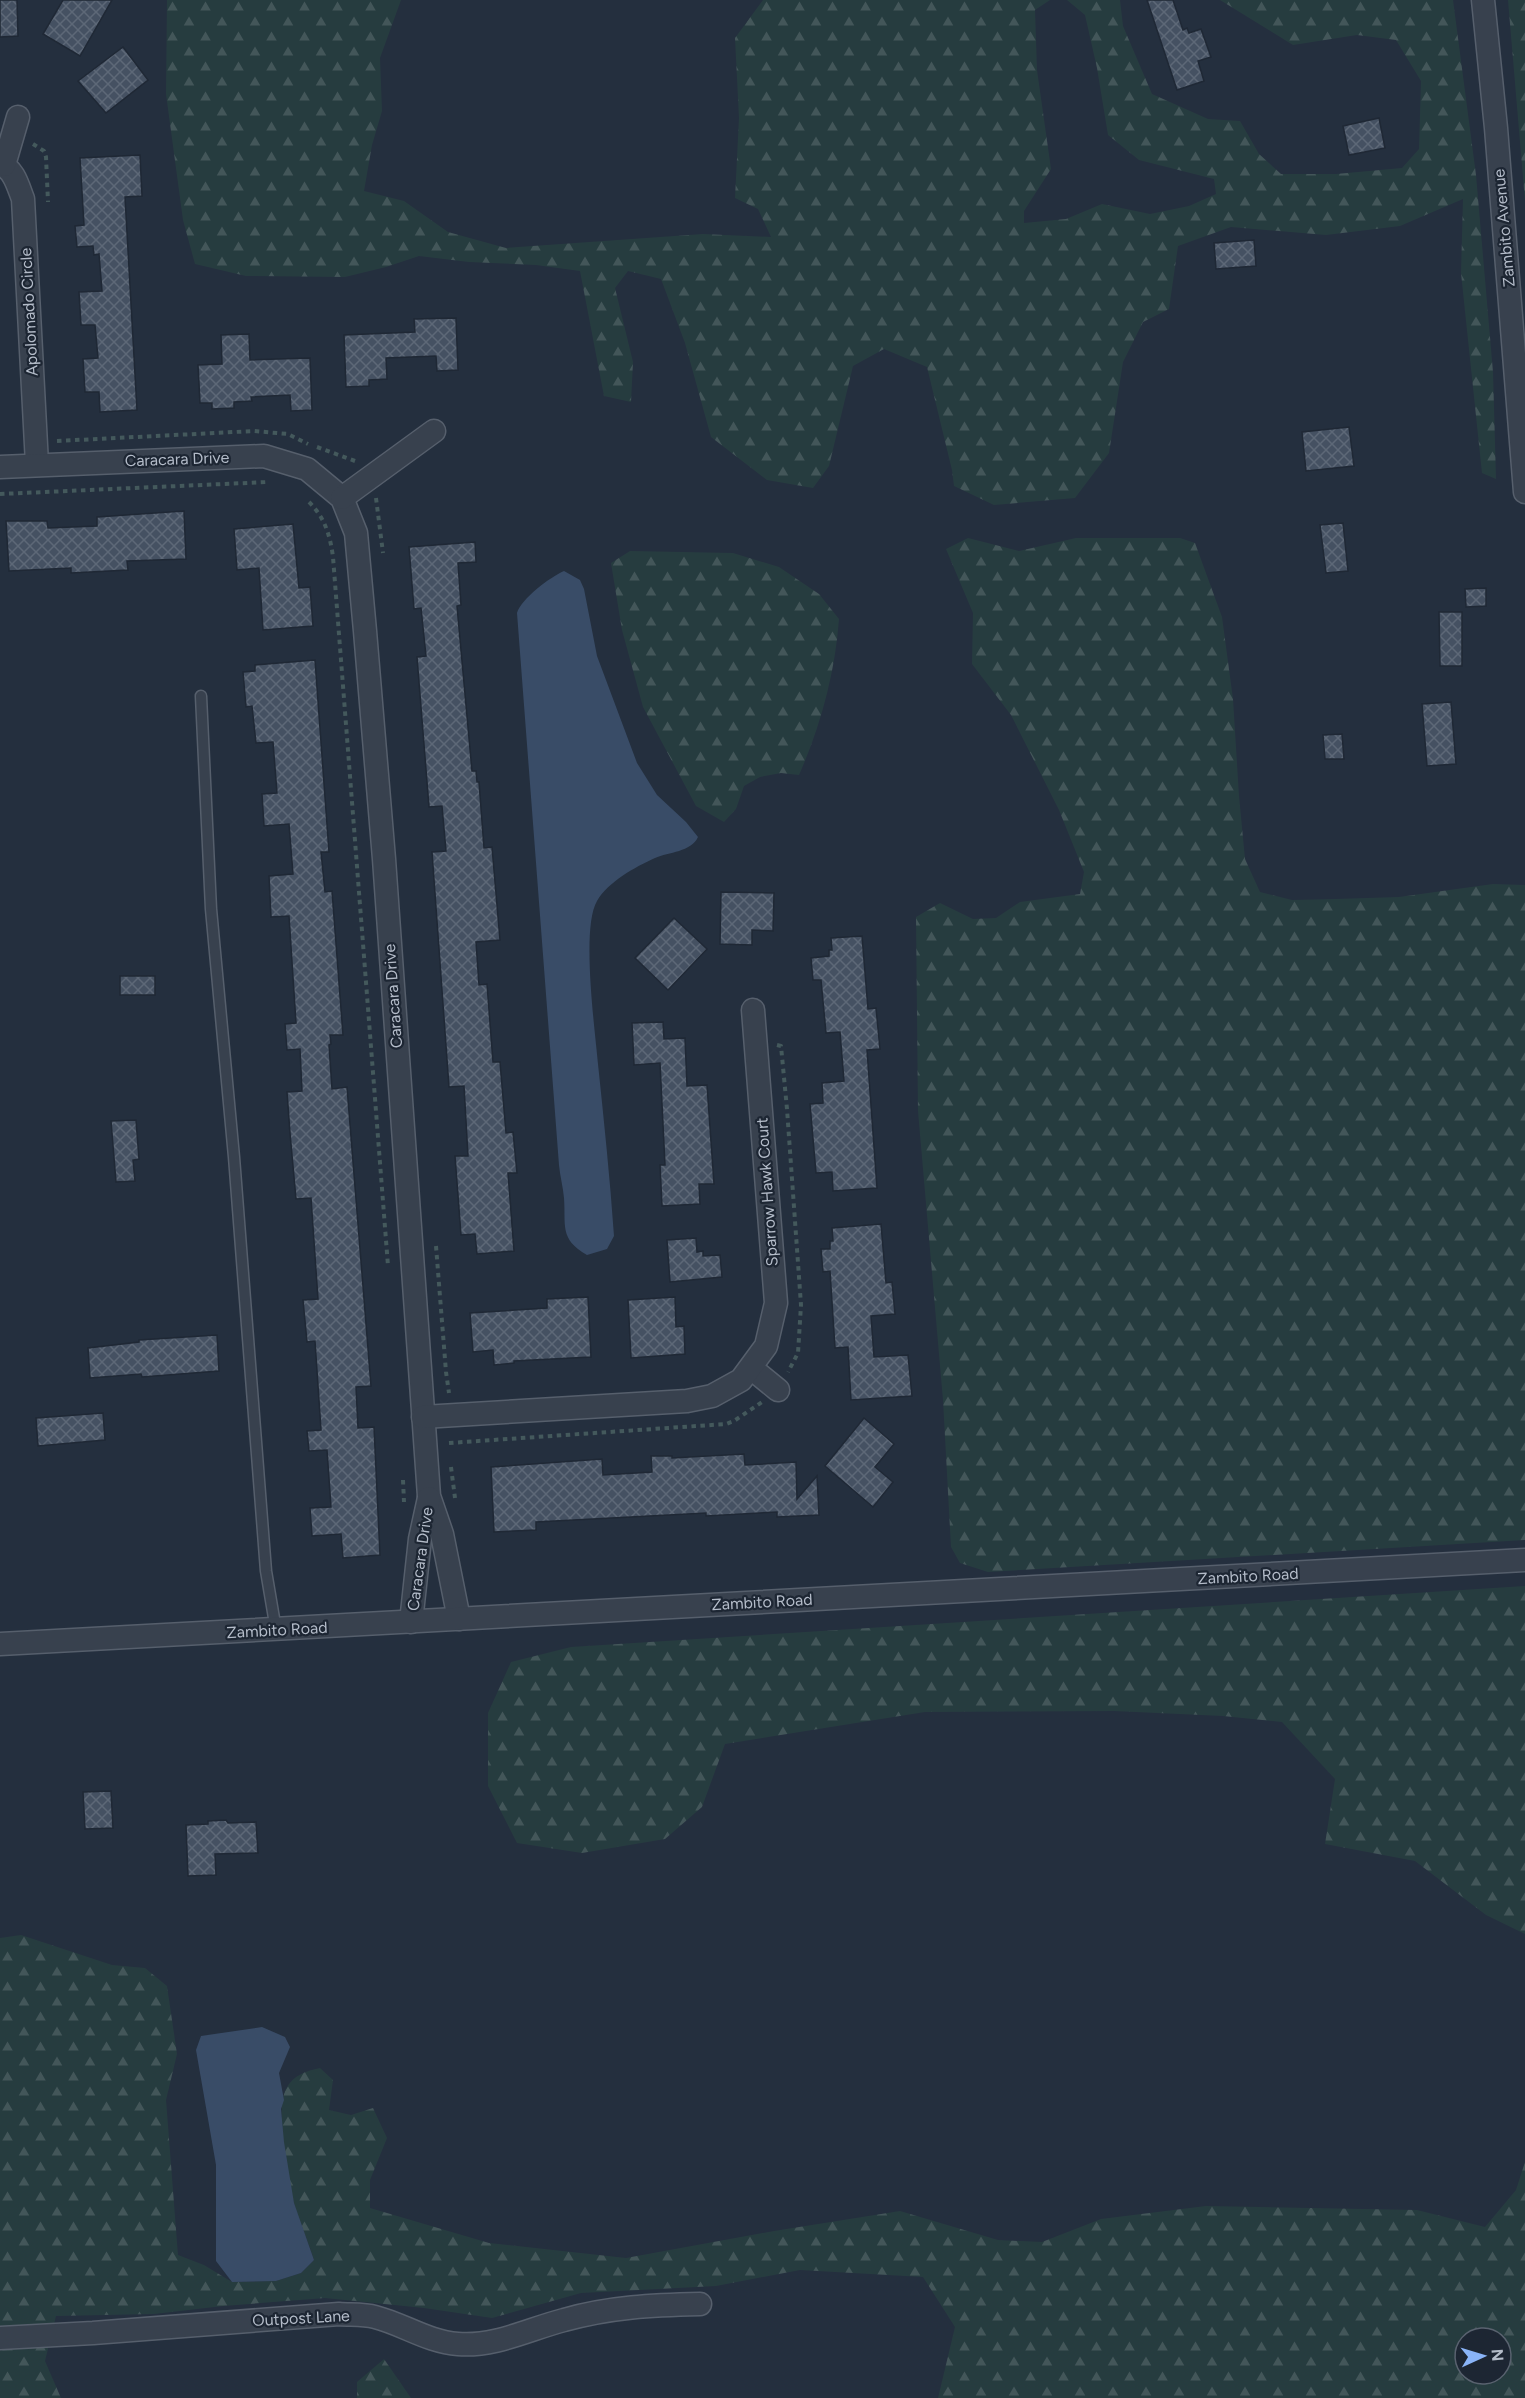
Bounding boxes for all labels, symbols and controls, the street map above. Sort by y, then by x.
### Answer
street label: Zambito Avenue [1489,168,1519,288]
street label: Apolomado Circle [16,247,42,377]
street label: Caracara Drive [124,448,230,470]
street label: Caracara Drive [380,943,406,1049]
street label: Sparrow Hawk Court [752,1117,782,1267]
street label: Caracara Drive [403,1506,437,1612]
street label: Zambito Road [1197,1564,1299,1588]
street label: Zambito Road [711,1590,813,1614]
street label: Zambito Road [226,1618,328,1642]
street label: Outpost Lane [252,2306,351,2330]
north arrow [1453,2326,1513,2386]
text: N [1488,2348,1507,2362]

